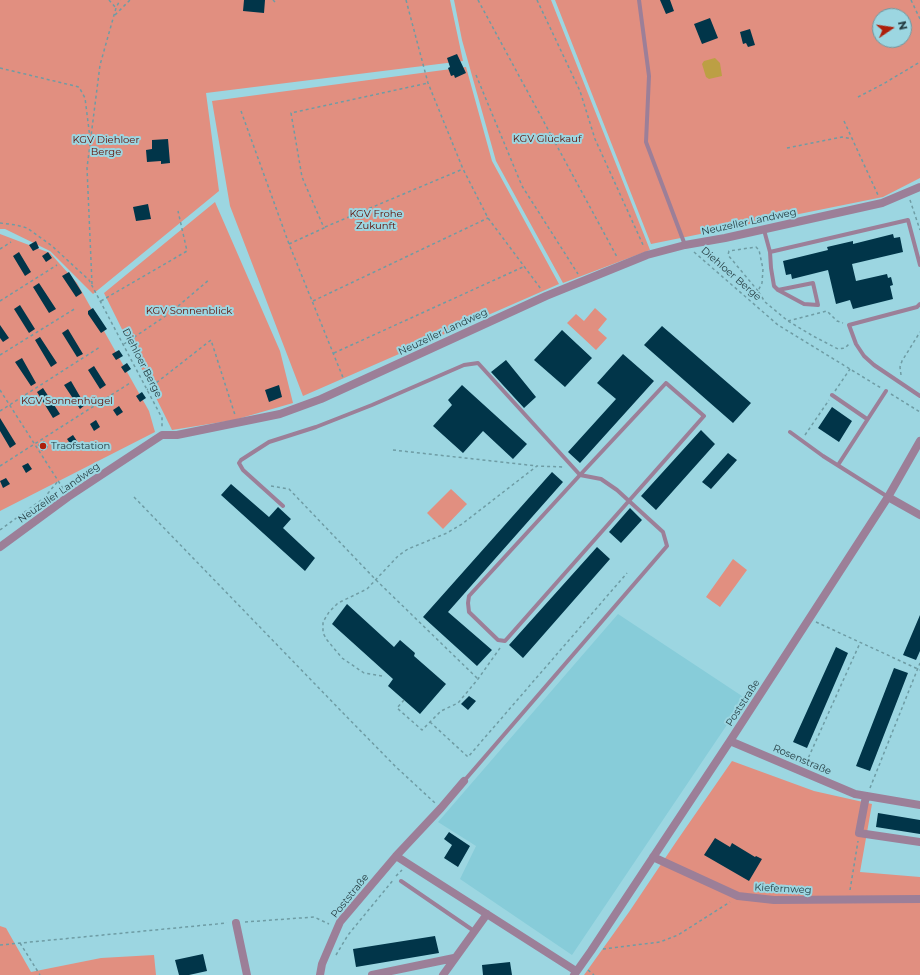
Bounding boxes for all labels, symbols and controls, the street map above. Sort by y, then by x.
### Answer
north arrow [872,8,912,48]
text: N [895,20,911,31]
park label: KGV Glückauf [513,133,581,145]
park label: KGV Diehloer Berge [73,134,139,158]
street label: Neuzeller Landweg [700,206,798,238]
park label: KGV Frohe Zukunft [349,208,403,232]
street label: Diehloer Berge [698,245,764,303]
park label: KGV Sonnenblick [146,305,232,317]
street label: Neuzeller Landweg [397,306,489,358]
street label: Diehloer Berge [119,327,165,399]
park label: KGV Sonnenhügel [21,395,113,407]
place label: Traofstation [51,440,110,452]
marker: Traofstation [38,441,48,451]
street label: Neuzeller Landweg [16,460,102,526]
street label: Poststraße [723,677,763,729]
street label: Rosenstraße [771,742,833,778]
street label: Poststraße [329,871,371,921]
street label: Kiefernweg [754,882,812,896]

